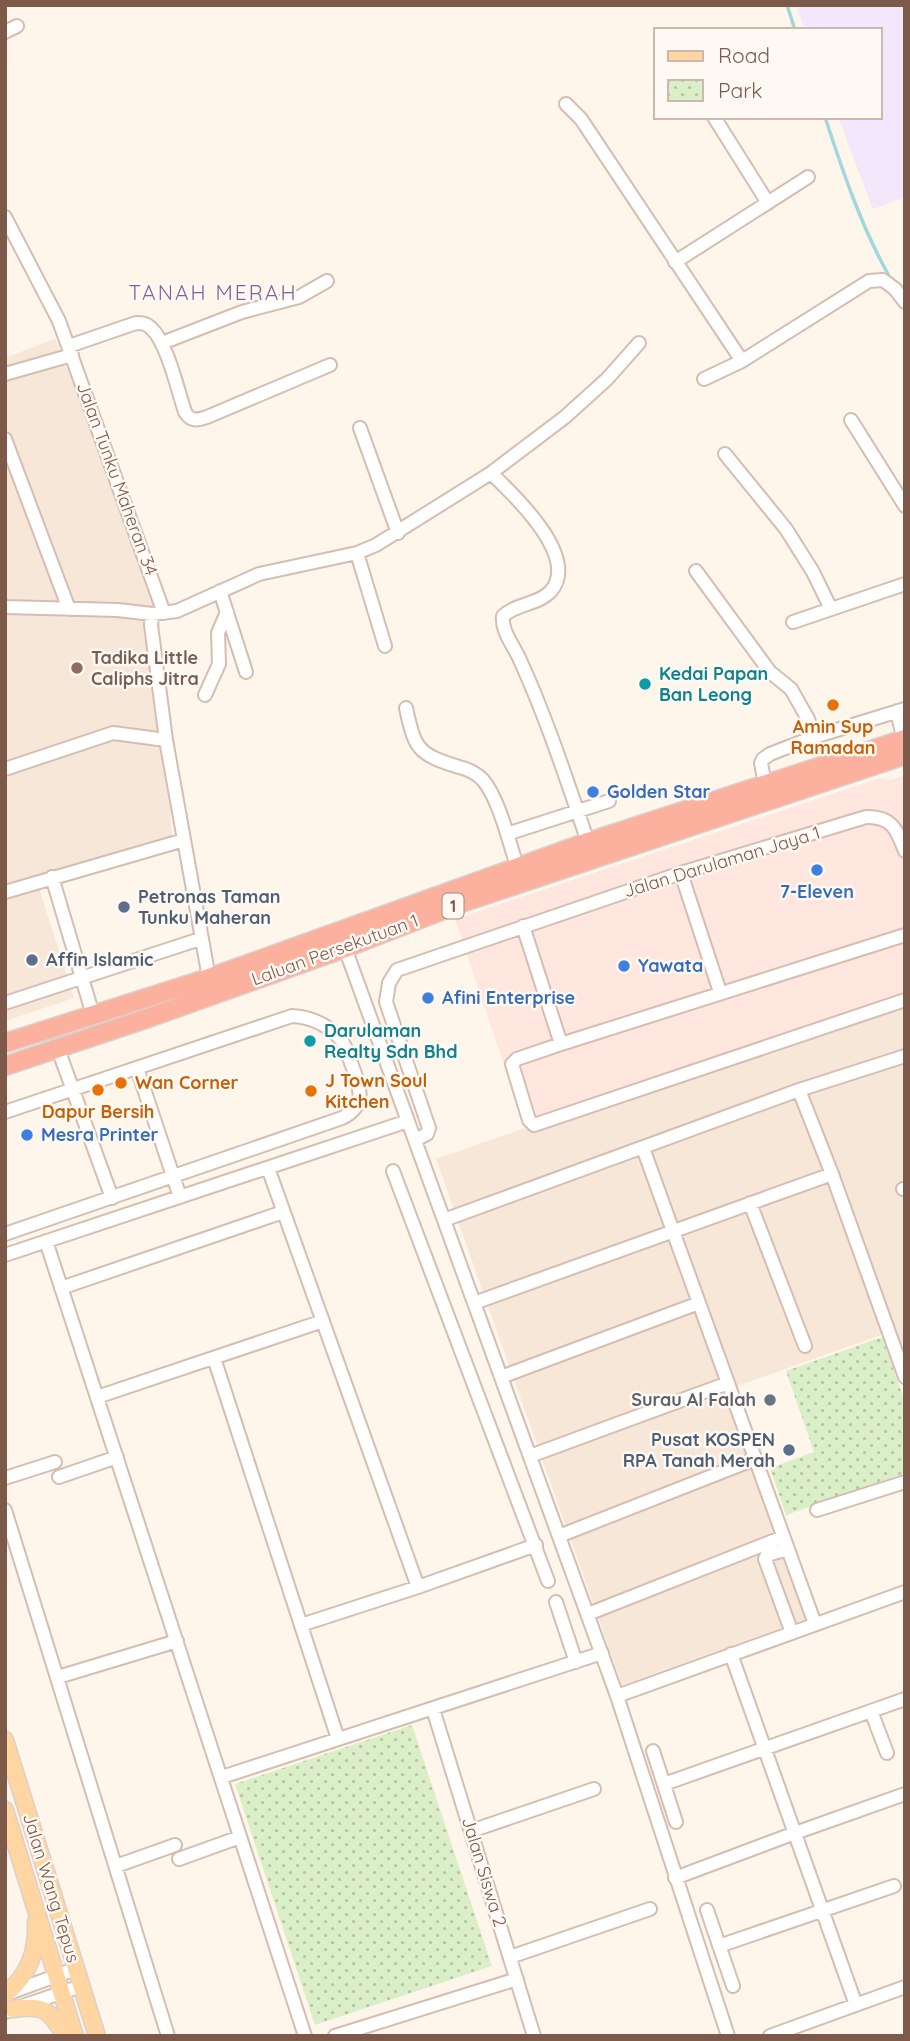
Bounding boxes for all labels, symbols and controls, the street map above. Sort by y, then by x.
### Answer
legend [654,28,882,119]
text: Road [718,42,770,68]
text: Park [718,77,762,103]
district label: TANAH MERAH [128,279,298,305]
street label: Jalan Tunku Maheran 34 [72,379,163,578]
place label: Tadika Little Caliphs Jitra [91,646,199,690]
marker: Tadika Little Caliphs Jitra [69,660,85,676]
place label: Kedai Papan Ban Leong [659,662,768,706]
marker: Kedai Papan Ban Leong [637,676,653,692]
marker: Amin Sup Ramadan [825,697,841,713]
place label: Amin Sup Ramadan [791,715,875,759]
place label: Golden Star [607,780,711,803]
marker: Golden Star [585,784,601,800]
street label: Jalan Darulaman Jaya 1 [621,821,823,902]
marker: 7-Eleven [809,862,825,878]
place label: 7-Eleven [780,880,854,903]
place label: Petronas Taman Tunku Maheran [138,885,280,929]
road number: 1 [442,893,463,918]
marker: Petronas Taman Tunku Maheran [116,899,132,915]
street label: Laluan Persekutuan 1 [248,909,422,990]
place label: Affin Islamic [46,948,153,971]
marker: Affin Islamic [24,952,40,968]
place label: Yawata [638,954,703,977]
marker: Yawata [616,958,632,974]
place label: Afini Enterprise [442,986,575,1009]
marker: Afini Enterprise [420,990,436,1006]
place label: Darulaman Realty Sdn Bhd [324,1019,457,1063]
marker: Darulaman Realty Sdn Bhd [302,1033,318,1049]
place label: J Town Soul Kitchen [325,1069,427,1113]
place label: Wan Corner [135,1071,239,1094]
marker: Wan Corner [113,1075,129,1091]
marker: Dapur Bersih [90,1082,106,1098]
marker: J Town Soul Kitchen [303,1083,319,1099]
place label: Dapur Bersih [42,1100,154,1123]
place label: Mesra Printer [41,1123,159,1146]
marker: Mesra Printer [19,1127,35,1143]
place label: Surau Al Falah [631,1388,756,1411]
marker: Surau Al Falah [762,1392,778,1408]
place label: Pusat KOSPEN RPA Tanah Merah [623,1428,775,1472]
marker: Pusat KOSPEN RPA Tanah Merah [781,1442,797,1458]
street label: Jalan Wang Tepus [18,1811,85,1965]
street label: Jalan Siswa 2 [457,1814,512,1929]

